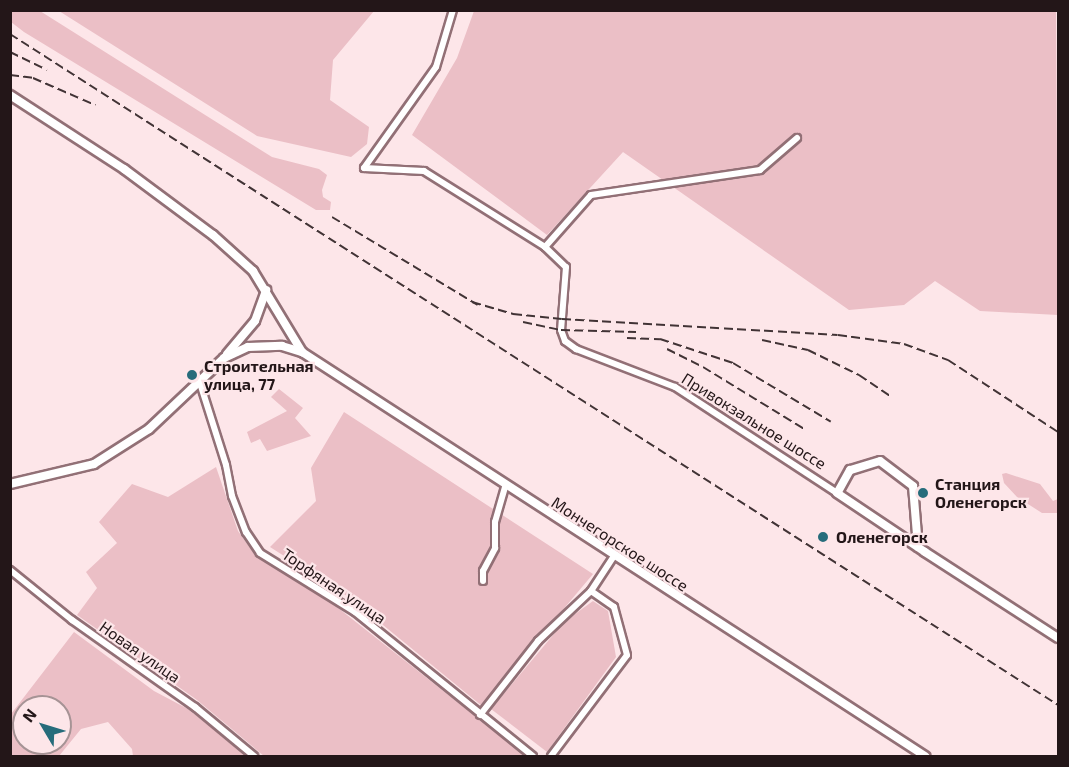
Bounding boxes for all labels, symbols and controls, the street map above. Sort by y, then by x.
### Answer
place label: Строительная улица, 77 [204,356,314,394]
marker: Строительная улица, 77 [185,368,199,382]
street label: Привокзальное шоссе [678,369,830,473]
place label: Станция Оленегорск [935,474,1027,512]
marker: Станция Оленегорск [916,486,930,500]
street label: Мончегорское шоссе [548,493,692,595]
place label: Оленегорск [836,527,928,547]
marker: Оленегорск [814,528,832,546]
street label: Торфяная улица [278,544,390,628]
street label: Новая улица [96,617,184,687]
north arrow [12,695,72,755]
text: N [18,704,40,725]

